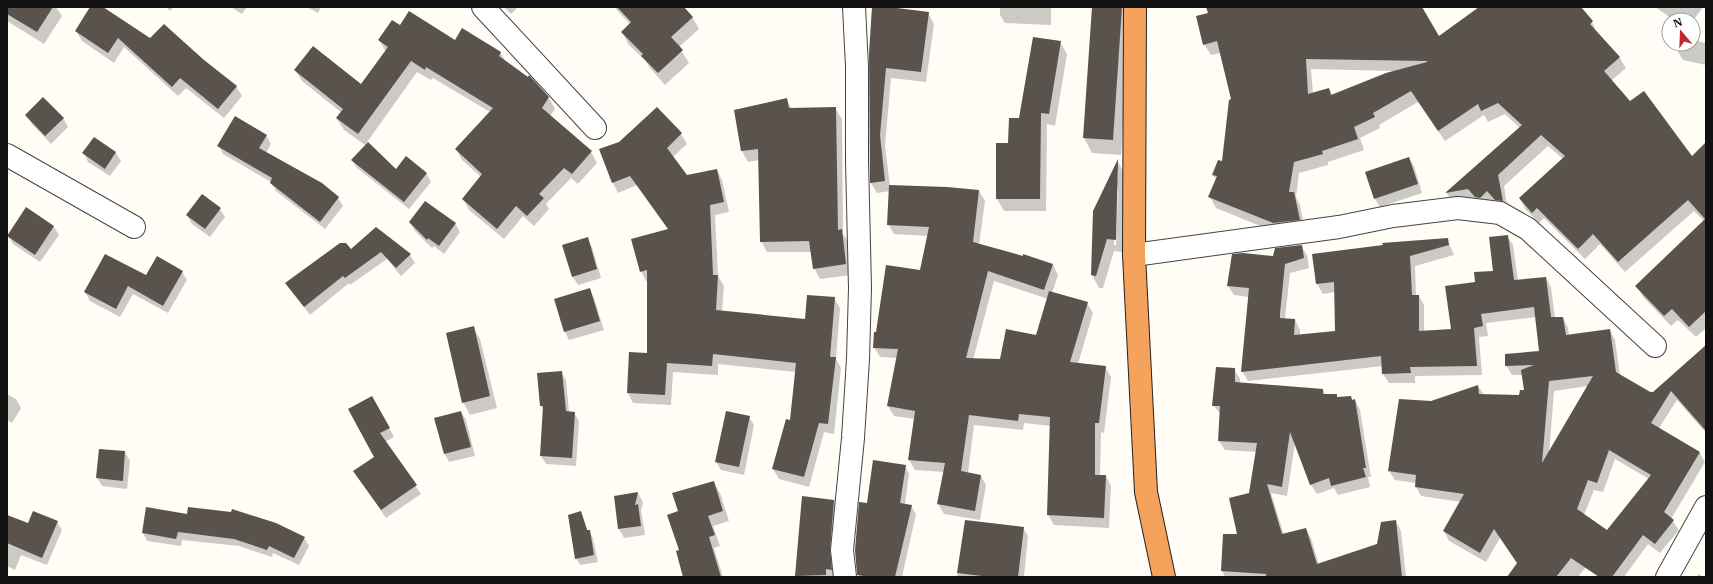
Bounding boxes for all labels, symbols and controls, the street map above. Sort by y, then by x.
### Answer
north arrow [1661,12,1701,52]
text: N [1671,14,1684,31]

